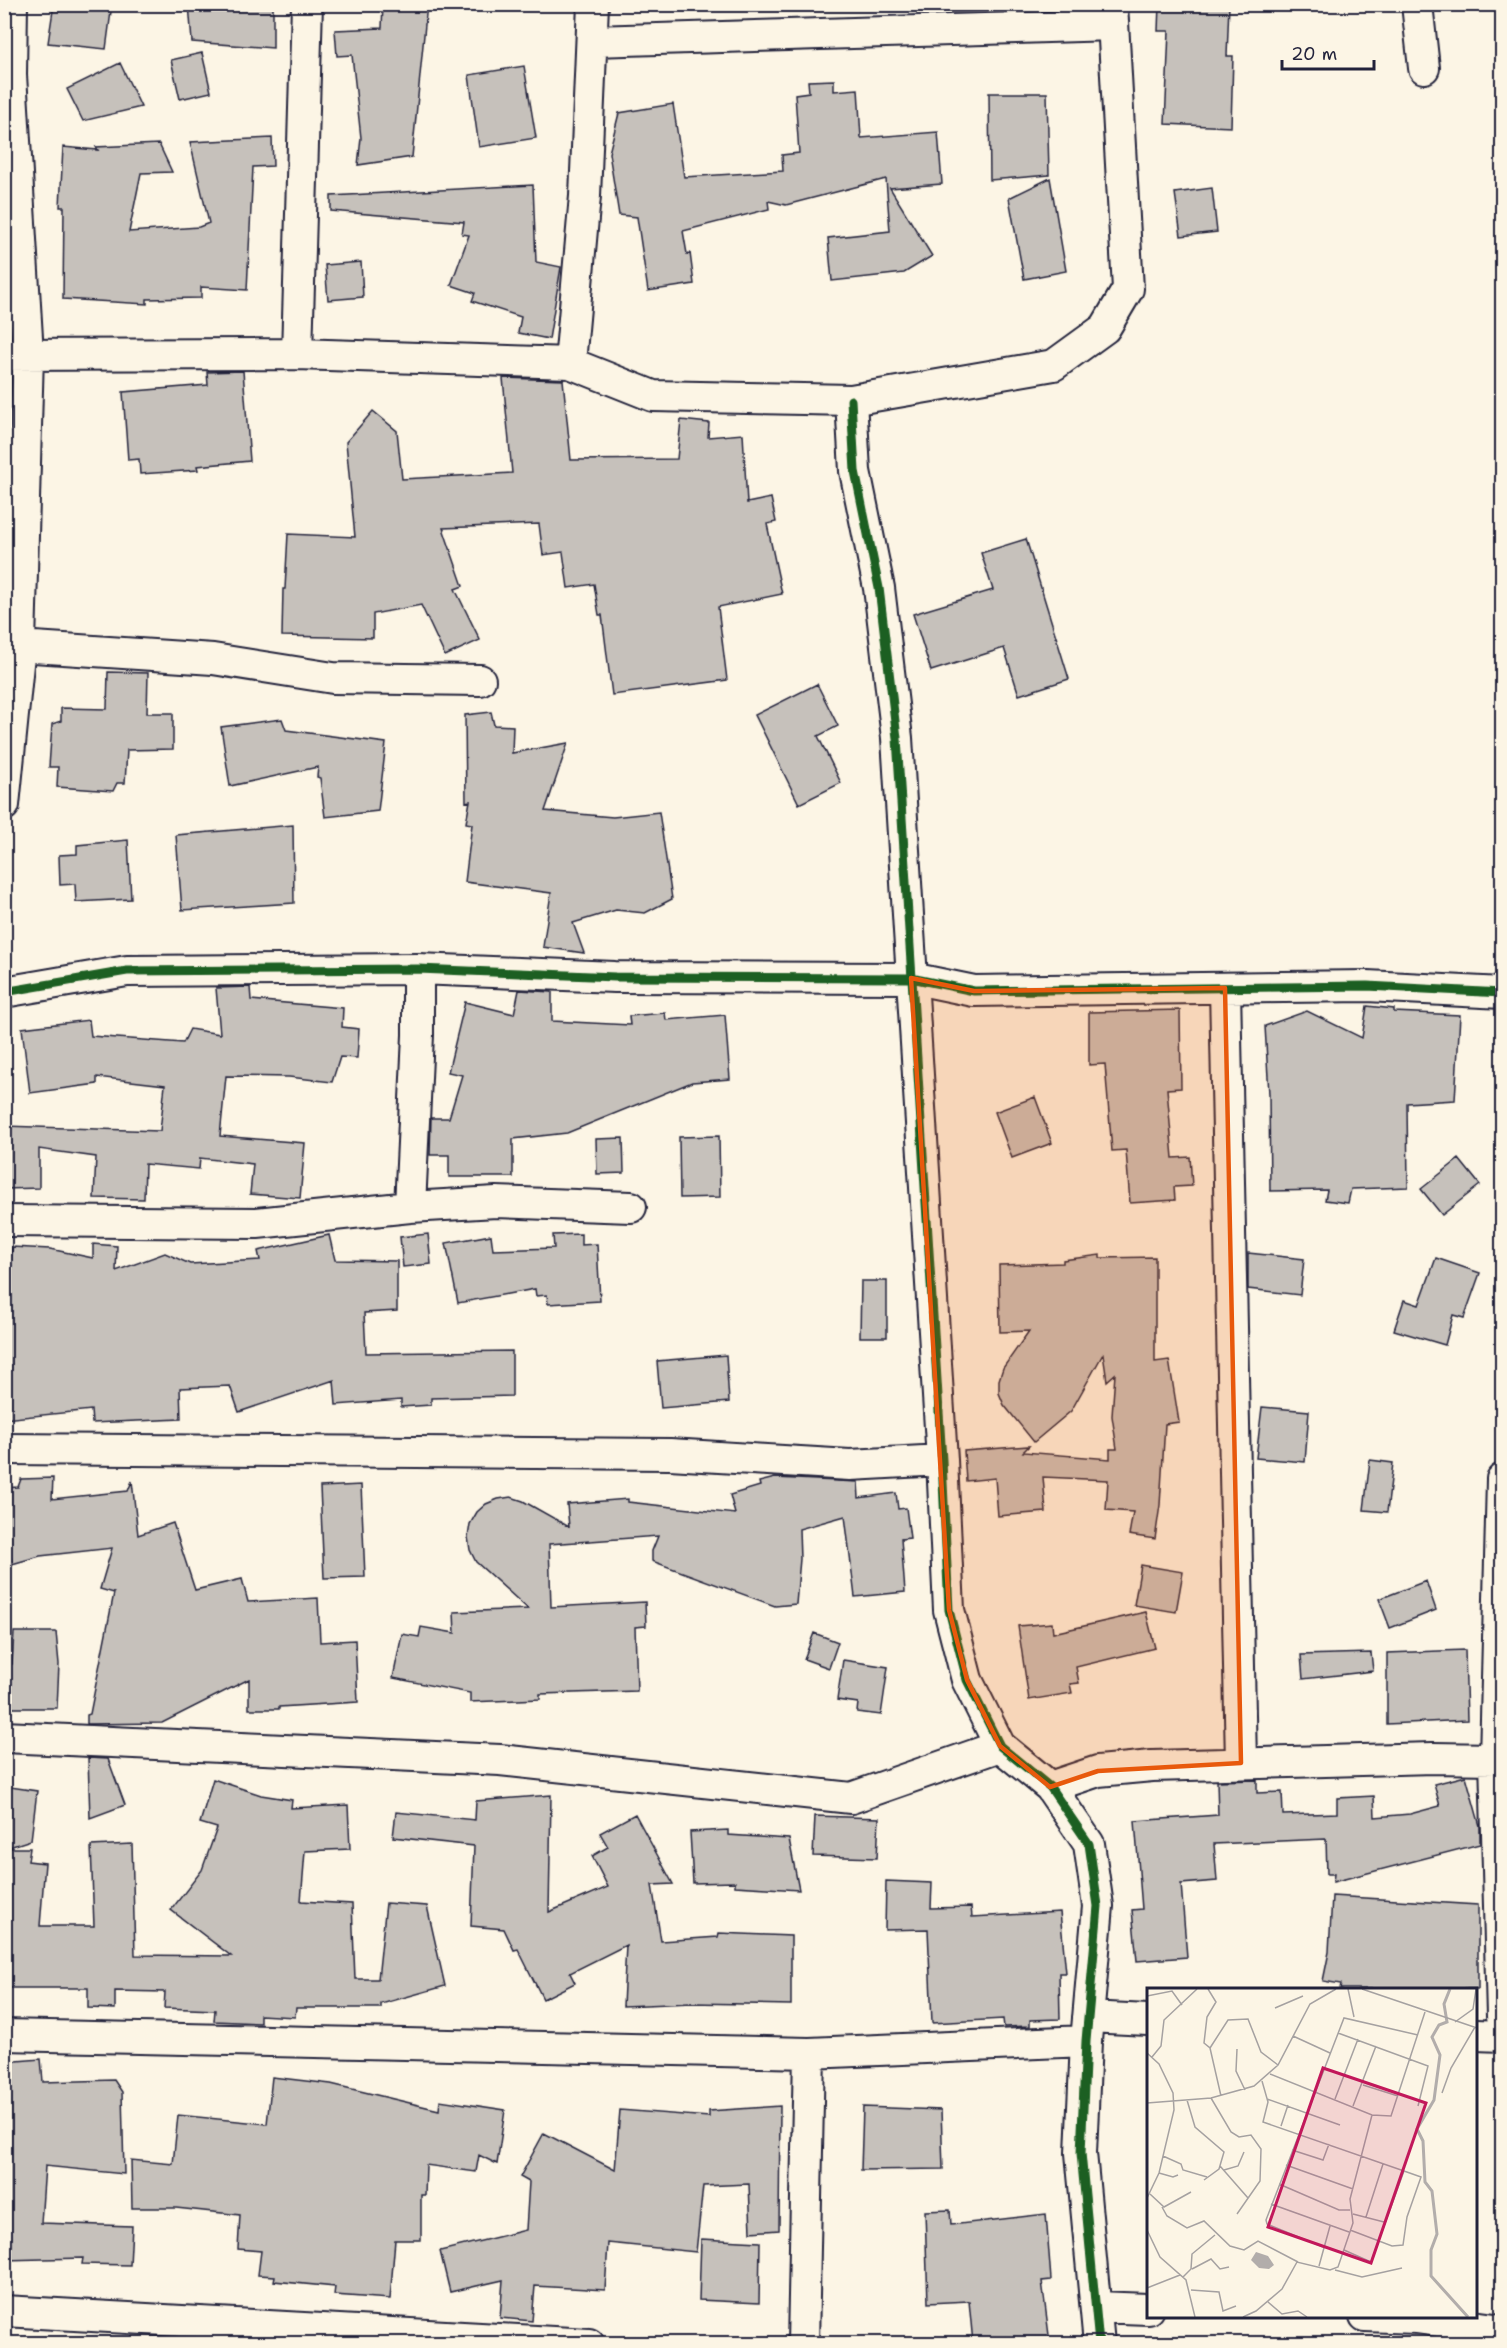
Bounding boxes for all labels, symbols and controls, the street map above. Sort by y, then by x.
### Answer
scale bar [1282,33,1374,71]
text: 20 m [1291,42,1337,66]
inset map [1147,1988,1477,2318]

